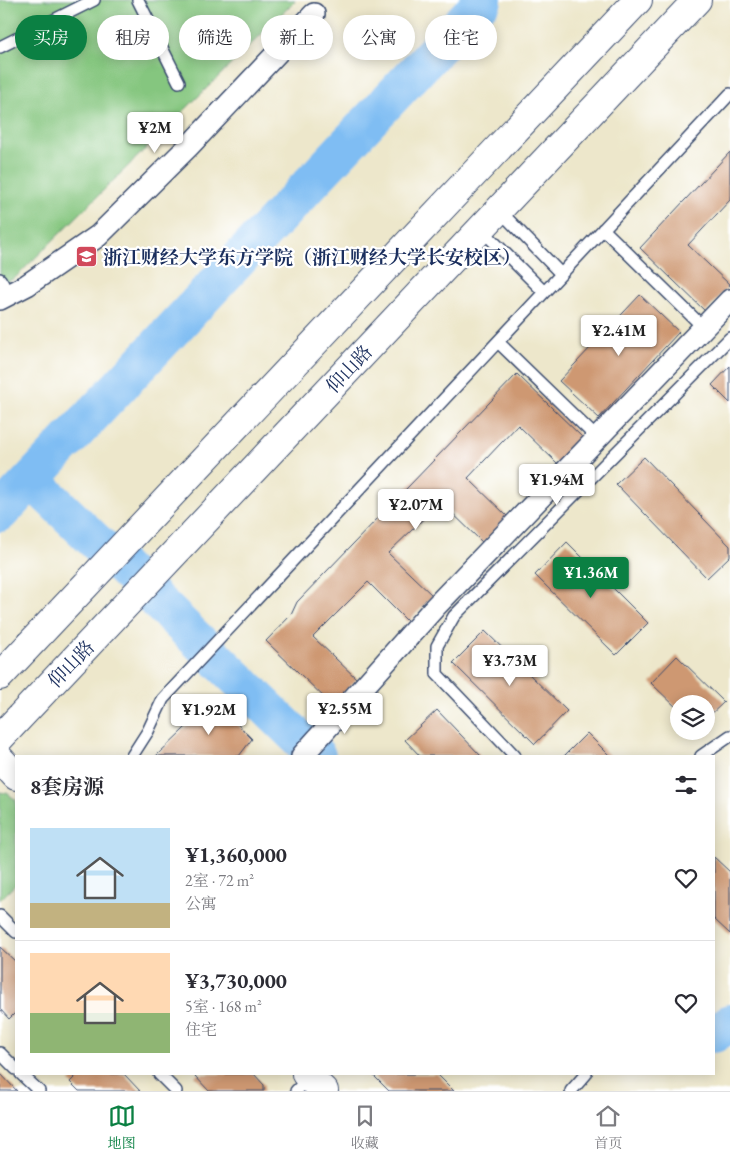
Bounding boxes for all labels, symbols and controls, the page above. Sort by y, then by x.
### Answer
chip: 买房 [15,15,87,60]
chip: 租房 [97,15,169,60]
chip: 筛选 [179,15,251,60]
chip: 新上 [261,15,333,60]
chip: 公寓 [343,15,415,60]
chip: 住宅 [425,15,497,60]
pin: ¥2M [131,112,179,154]
text: ¥2M [138,117,172,138]
school or university icon: 浙江财经大学东方学院（浙江财经大学长安校区） [75,245,99,269]
place label: 浙江财经大学东方学院（浙江财经大学长安校区） [103,245,521,270]
pin: ¥2.41M [578,314,660,357]
text: ¥2.41M [592,320,646,341]
street label: 仰山路 [320,340,378,398]
pin: ¥1.94M [516,464,598,506]
text: ¥1.94M [530,469,584,490]
pin: ¥2.07M [375,488,457,531]
text: ¥2.07M [389,494,443,515]
pin: ¥1.36M [550,556,632,599]
text: ¥1.36M [564,562,618,583]
street label: 仰山路 [42,635,100,693]
pin: ¥3.73M [469,644,551,687]
text: ¥3.73M [483,650,537,671]
pin: ¥2.55M [304,692,386,735]
pin: ¥1.92M [168,694,250,736]
map controls [670,695,715,740]
button: layers [670,695,715,740]
text: ¥2.55M [318,698,372,719]
text: ¥1.92M [182,699,236,720]
icon: filters [672,771,700,799]
text: 8套房源 [30,773,104,800]
text: ¥1,360,000 [185,841,287,868]
icon: home [70,848,130,908]
icon: heart [672,864,700,892]
text: 2室 · 72 m² [185,870,254,891]
text: 公寓 [185,893,217,914]
text: ¥3,730,000 [185,967,287,994]
icon: home [70,973,130,1033]
icon: heart [672,989,700,1017]
text: 5室 · 168 m² [185,996,262,1017]
text: 住宅 [185,1019,217,1040]
tab: 地图 [108,1102,136,1152]
tab: 收藏 [351,1102,379,1152]
tab: 首页 [594,1102,622,1152]

